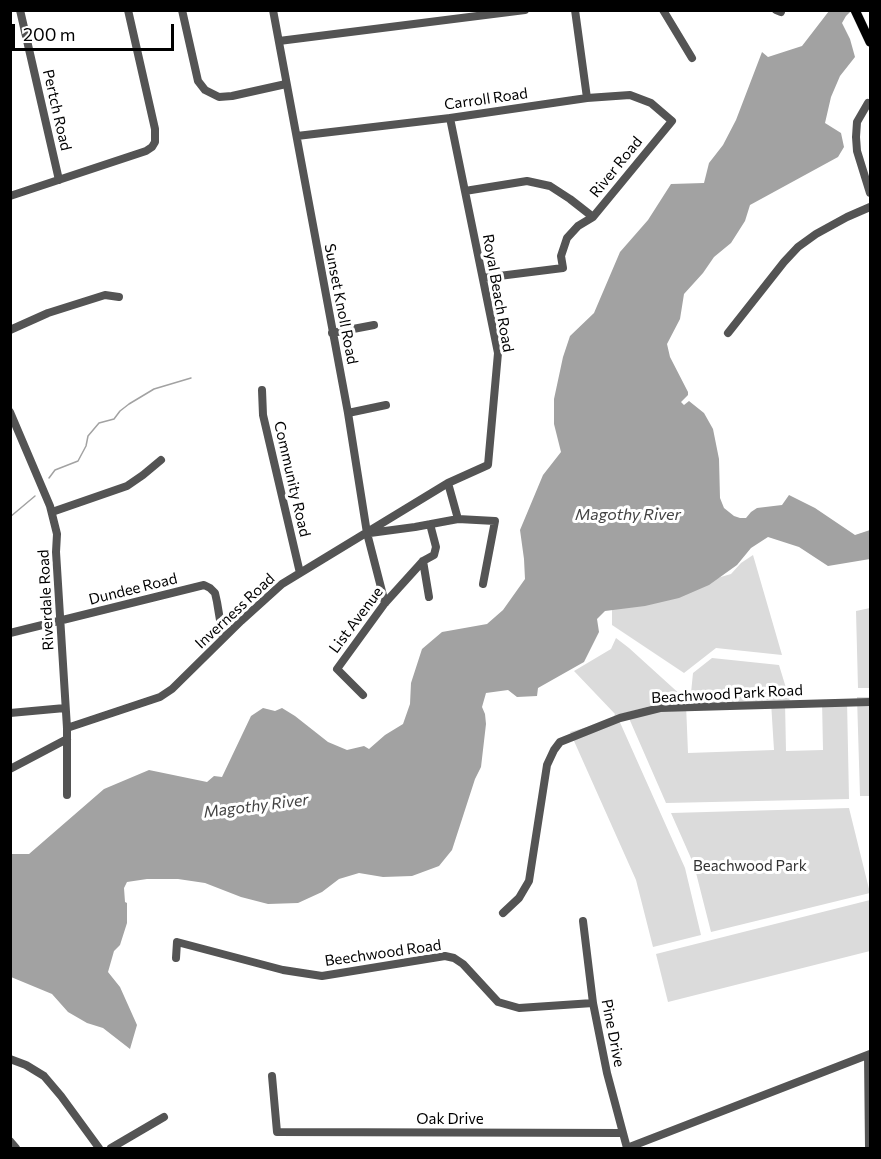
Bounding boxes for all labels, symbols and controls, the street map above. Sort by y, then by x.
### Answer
scale bar [15,12,177,50]
text: 200 m [23,23,76,45]
street label: Pertch Road [39,68,75,152]
street label: Carroll Road [443,84,529,114]
street label: River Road [586,133,646,201]
street label: Royal Beach Road [479,232,517,354]
street label: Sunset Knoll Road [320,242,362,366]
street label: Community Road [270,419,314,539]
water label: Magothy River [575,505,681,525]
street label: Riverdale Road [34,549,58,651]
street label: Dundee Road [87,569,179,609]
street label: Inverness Road [192,570,278,652]
street label: List Avenue [325,583,387,657]
street label: Beachwood Park Road [651,681,803,707]
water label: Magothy River [202,790,310,822]
park label: Beachwood Park [693,857,807,875]
street label: Beechwood Road [324,936,442,970]
street label: Pine Drive [598,997,628,1069]
street label: Oak Drive [416,1110,484,1128]

